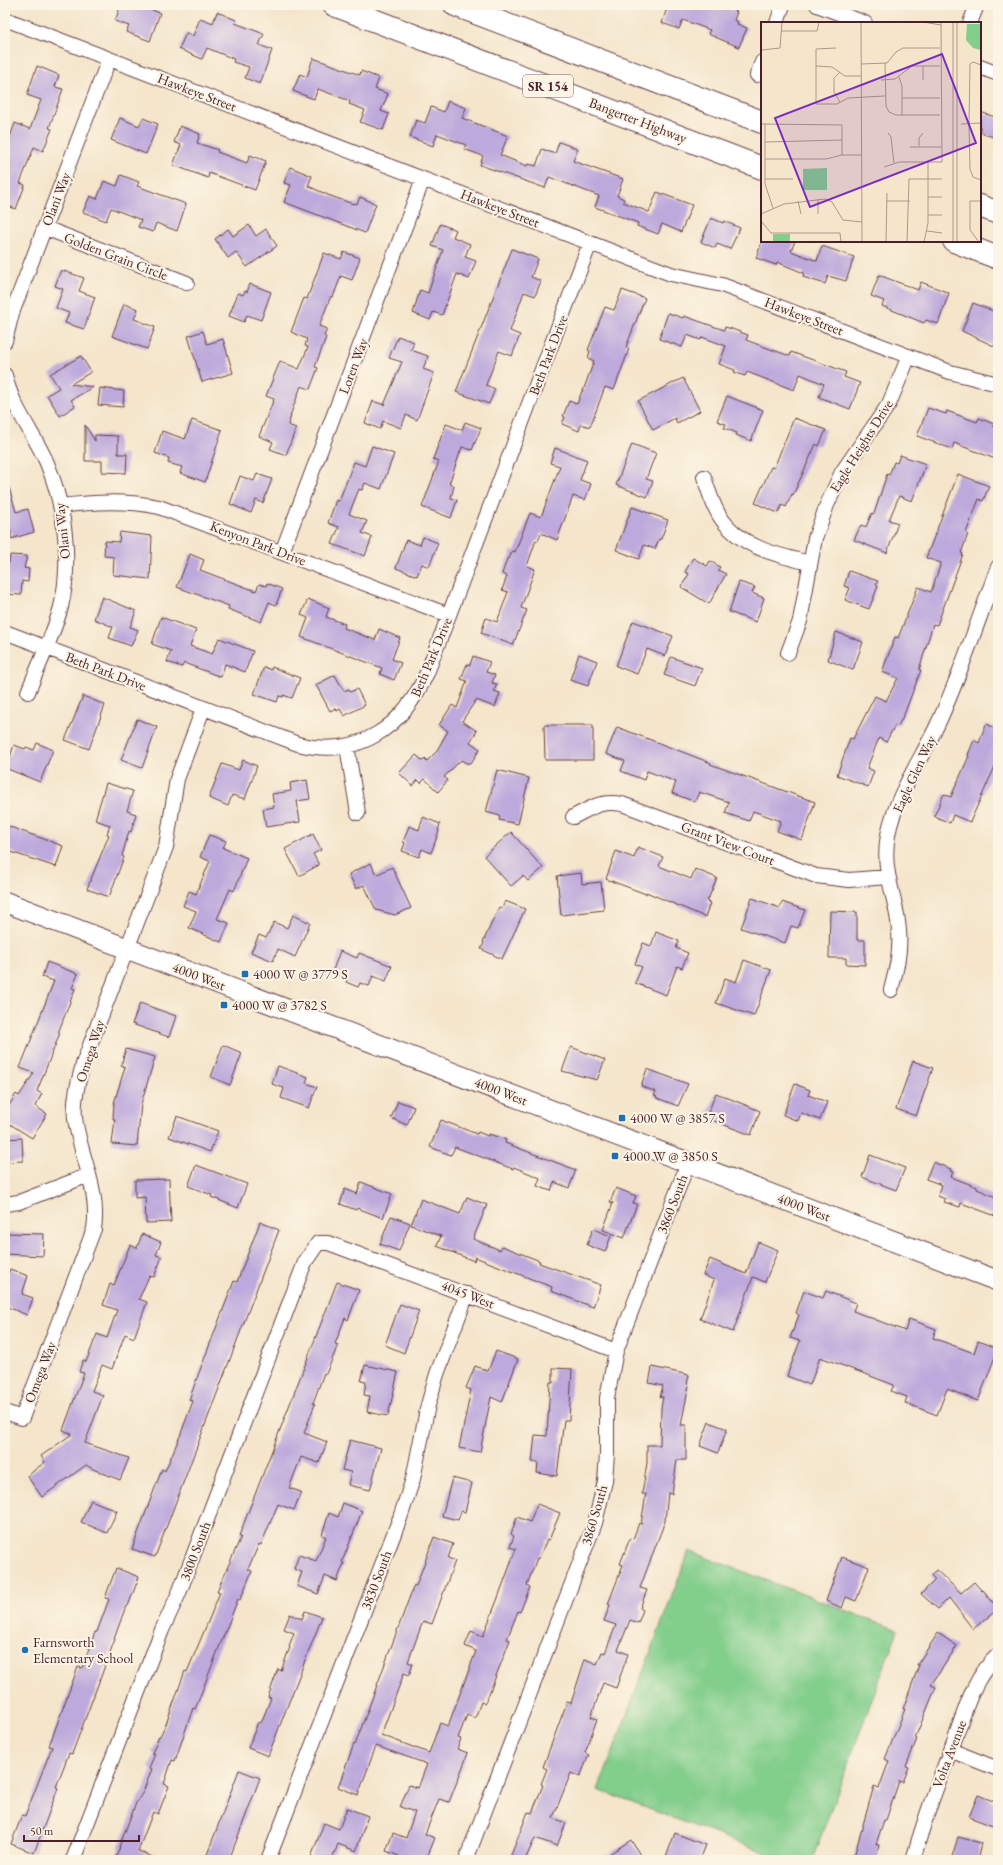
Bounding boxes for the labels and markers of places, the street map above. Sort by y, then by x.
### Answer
place label: 4000 W @ 3779 S [253,965,348,983]
marker: 4000 W @ 3779 S [240,969,250,979]
place label: 4000 W @ 3782 S [232,996,327,1014]
marker: 4000 W @ 3782 S [219,1000,229,1010]
place label: 4000 W @ 3857 S [630,1109,725,1127]
marker: 4000 W @ 3857 S [617,1113,627,1123]
place label: 4000 W @ 3850 S [623,1147,718,1165]
marker: 4000 W @ 3850 S [610,1151,620,1161]
place label: Farnsworth Elementary School [33,1633,134,1667]
marker: Farnsworth Elementary School [20,1645,30,1655]

